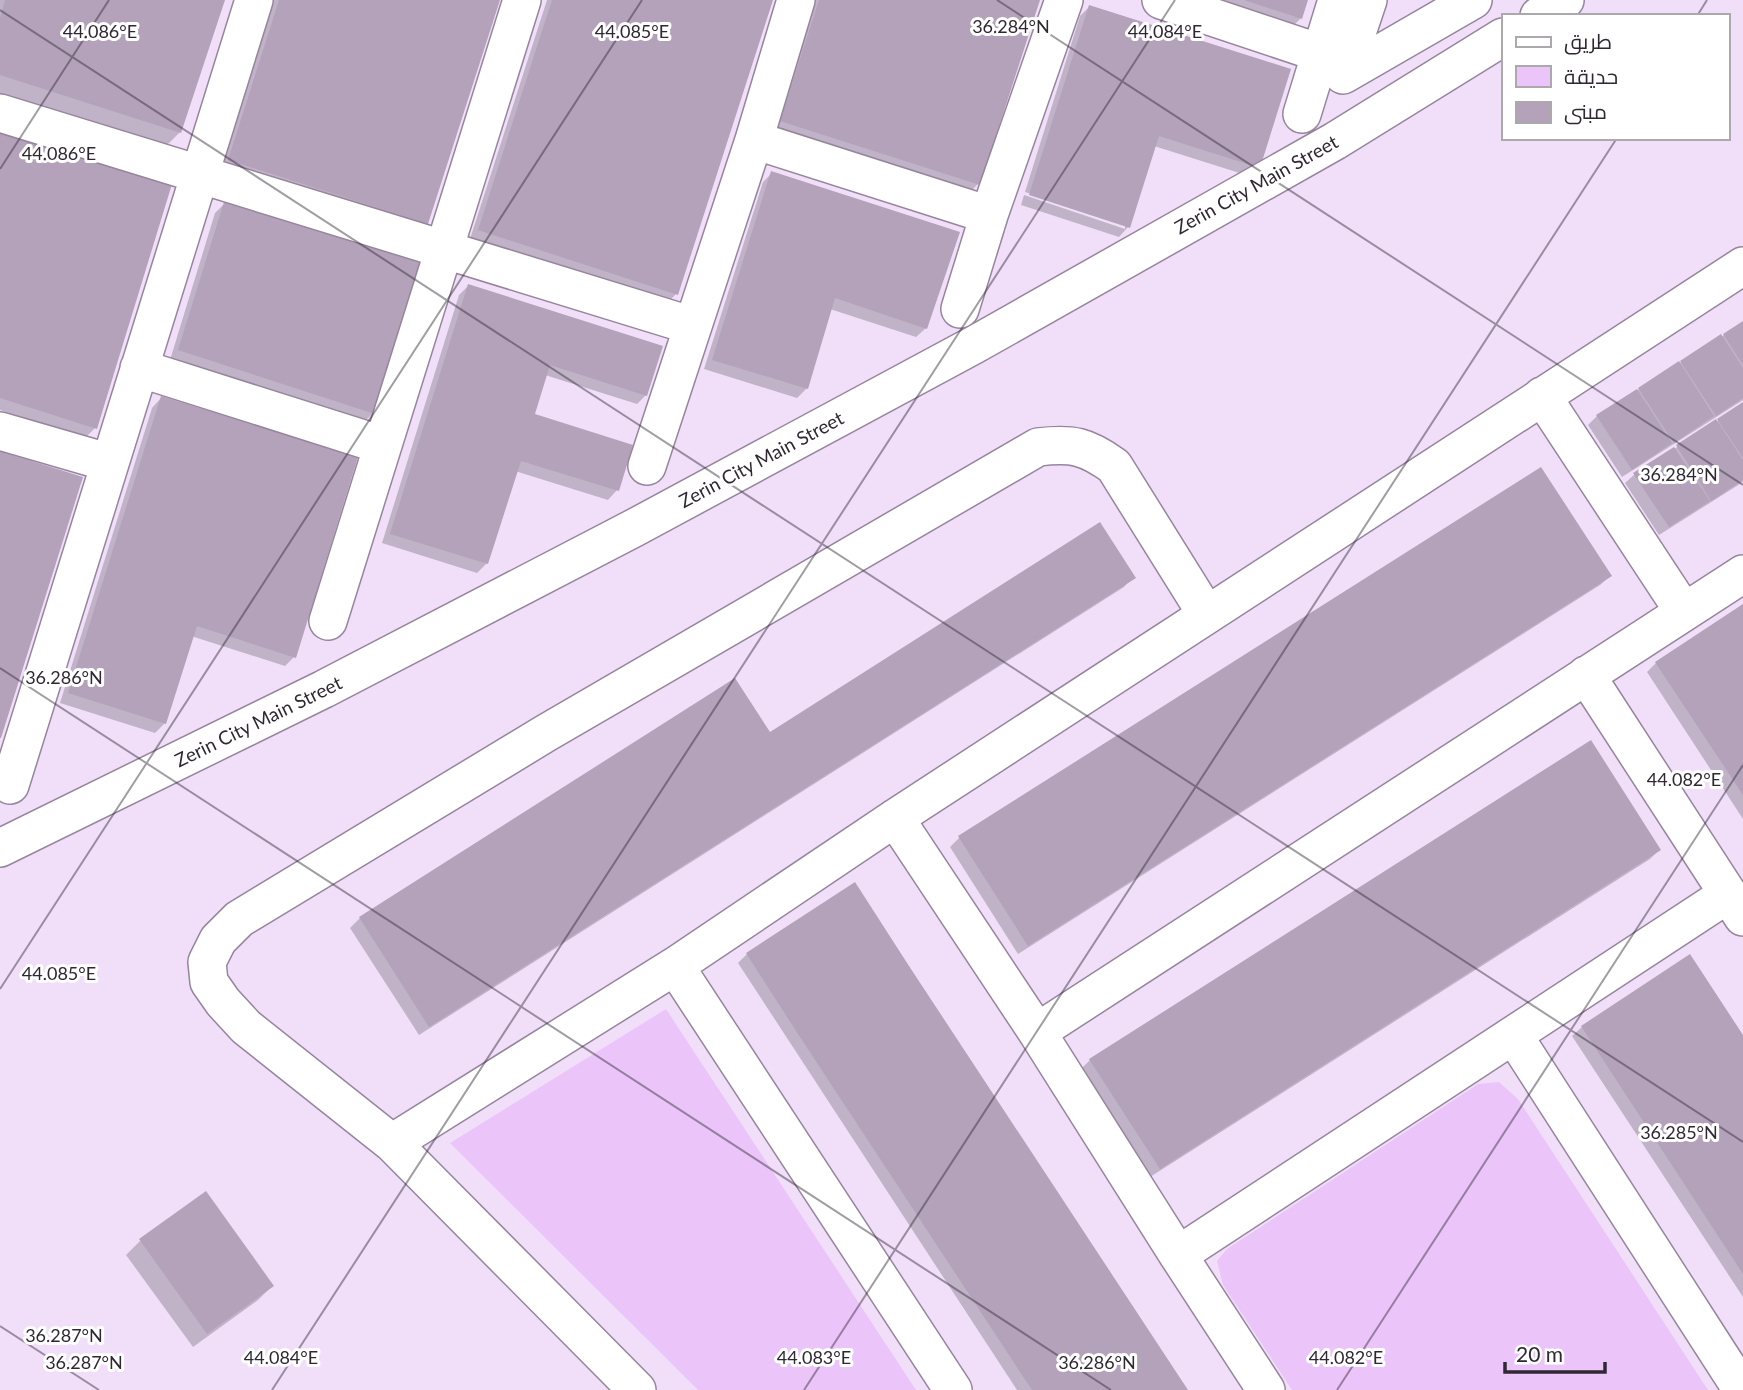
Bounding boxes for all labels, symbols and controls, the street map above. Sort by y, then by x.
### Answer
legend [1502,14,1729,140]
text: 36.284°N [972,15,1050,37]
text: 44.086°E [63,20,137,42]
text: 44.085°E [595,20,669,42]
text: 44.084°E [1128,20,1202,42]
text: طريق [1564,28,1612,55]
text: حديقة [1564,63,1618,88]
text: مبنى [1564,98,1607,125]
street label: Zerin City Main Street [1170,129,1342,238]
text: 44.086°E [22,142,96,164]
street label: Zerin City Main Street [675,406,847,512]
text: 36.284°N [1640,463,1718,485]
text: 36.286°N [25,666,103,688]
street label: Zerin City Main Street [171,670,345,771]
text: 44.082°E [1647,768,1721,790]
text: 44.085°E [22,962,96,984]
text: 36.285°N [1640,1121,1718,1143]
text: 36.287°N [25,1324,103,1346]
scale bar [1505,1330,1605,1374]
text: 20 m [1516,1341,1563,1366]
text: 44.084°E [244,1346,318,1368]
text: 44.083°E [777,1346,851,1368]
text: 44.082°E [1309,1346,1383,1368]
text: 36.287°N [45,1351,123,1373]
text: 36.286°N [1058,1351,1136,1373]

